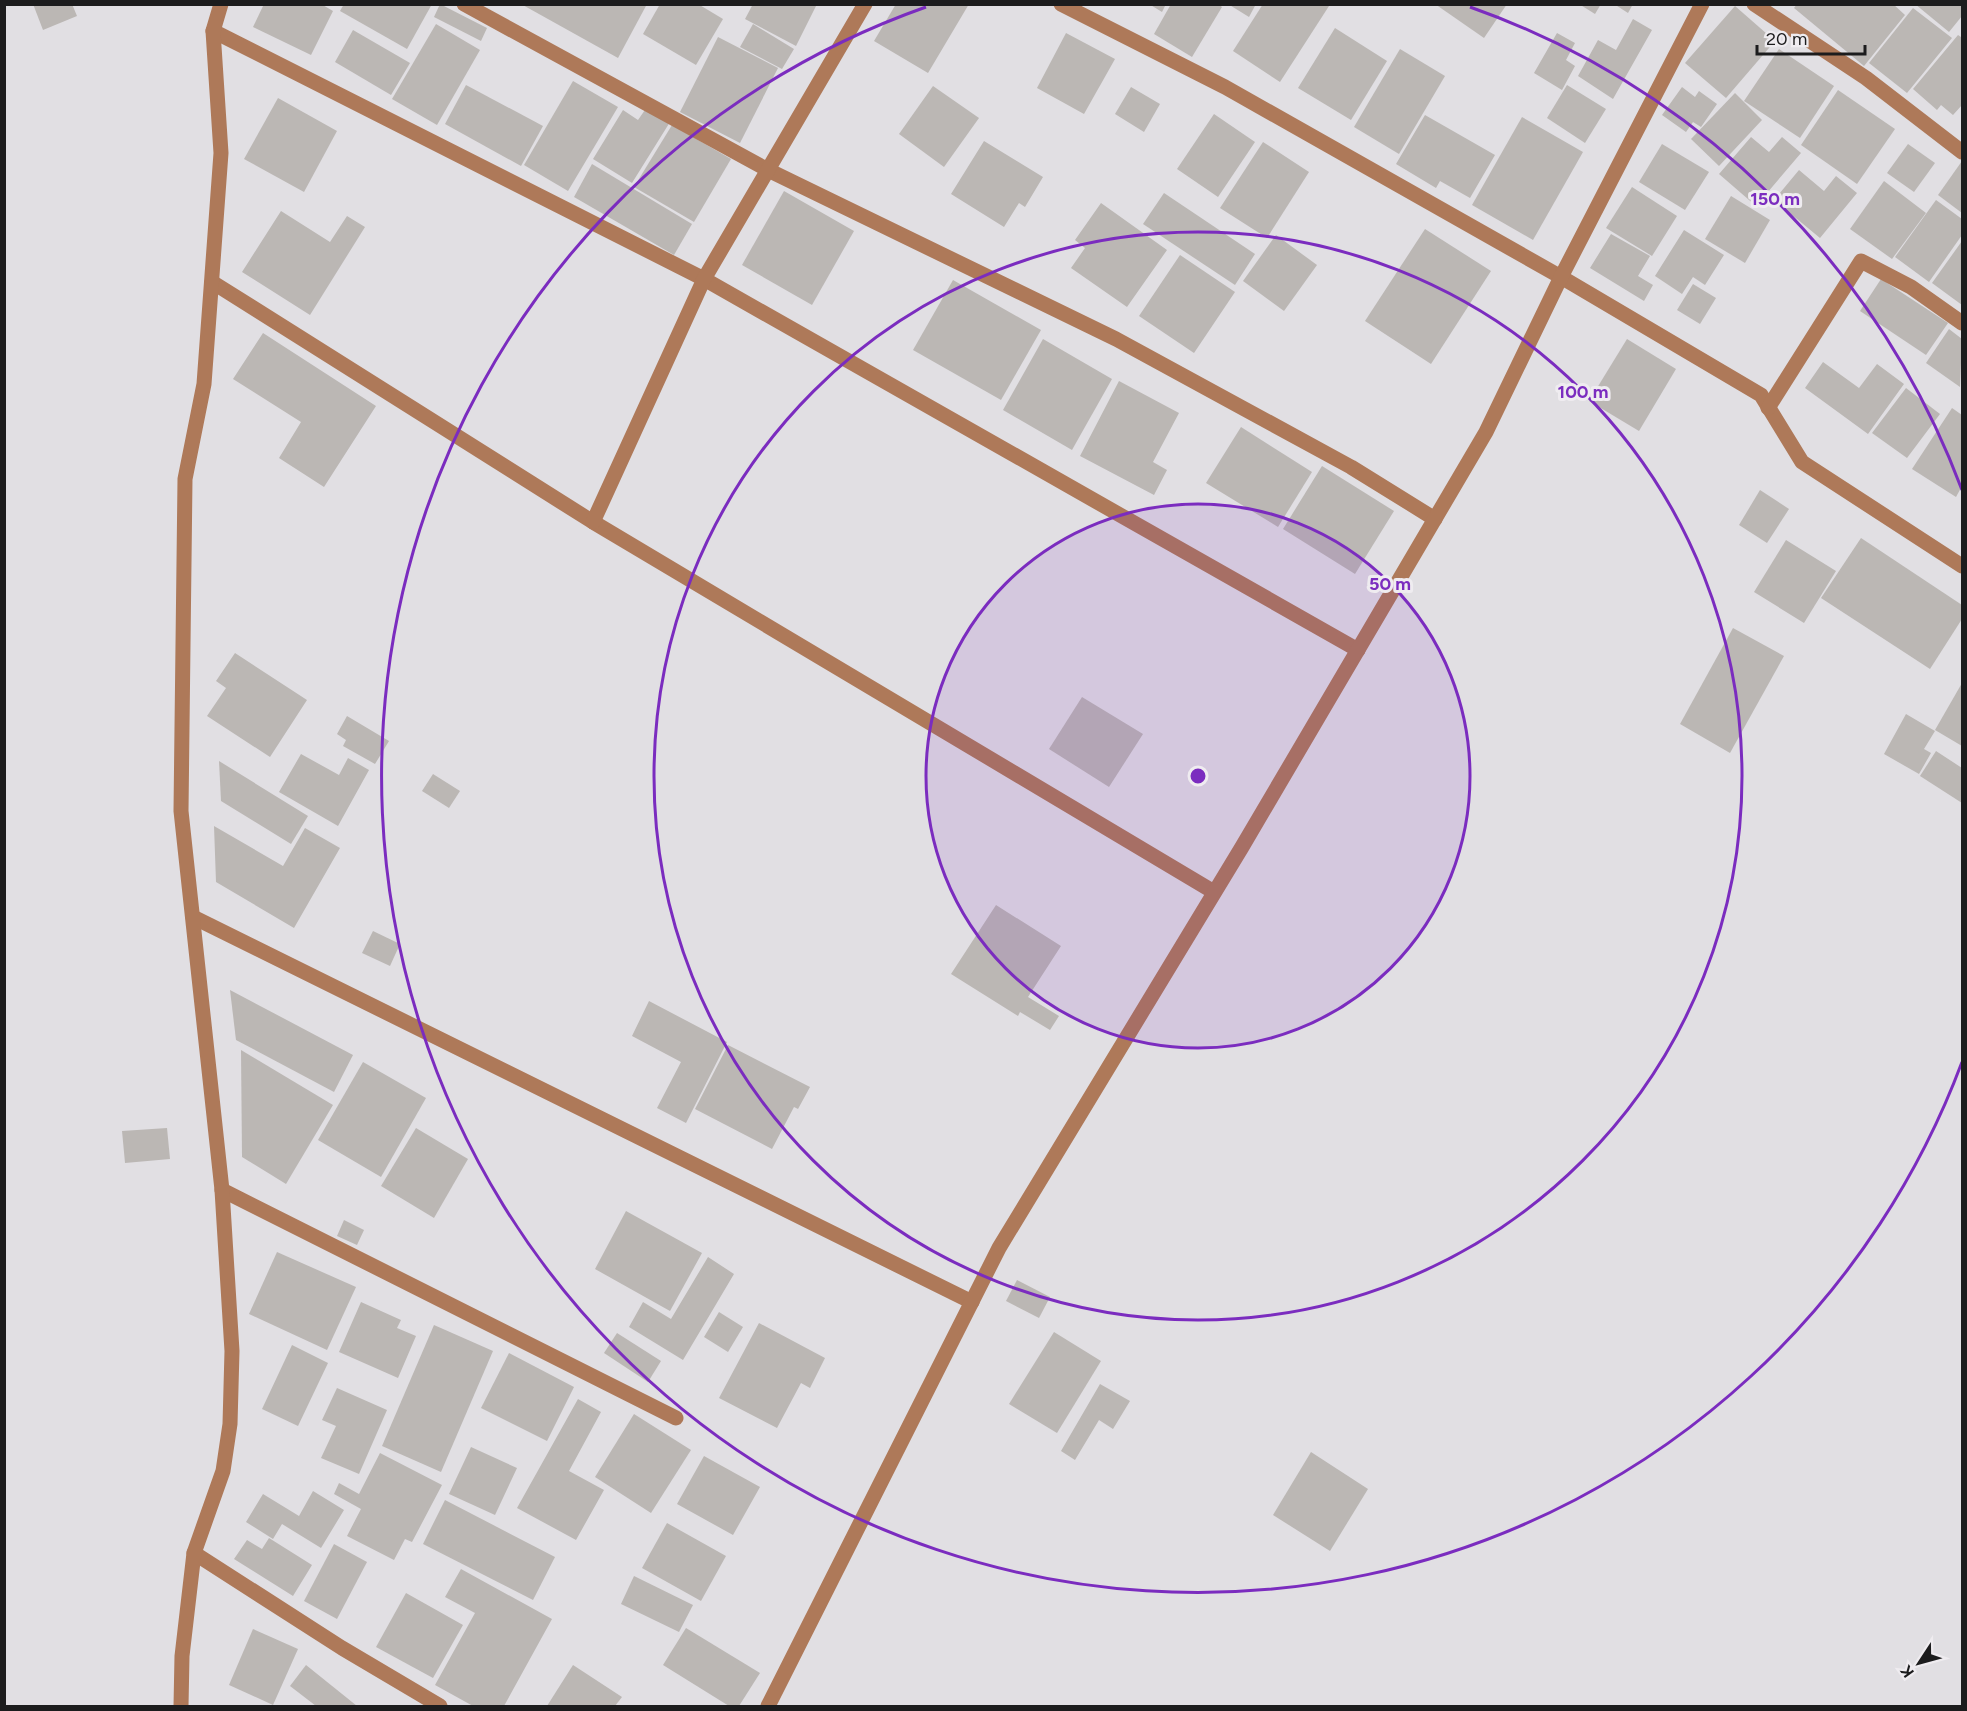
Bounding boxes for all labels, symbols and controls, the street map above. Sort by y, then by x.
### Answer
scale bar [1757,18,1865,56]
text: 20 m [1766,28,1807,50]
text: 150 m [1750,188,1800,210]
text: 100 m [1558,381,1608,403]
text: 50 m [1369,573,1411,595]
centre of rings [1188,766,1208,786]
north arrow [1889,1633,1949,1693]
text: K [1896,1661,1918,1681]

